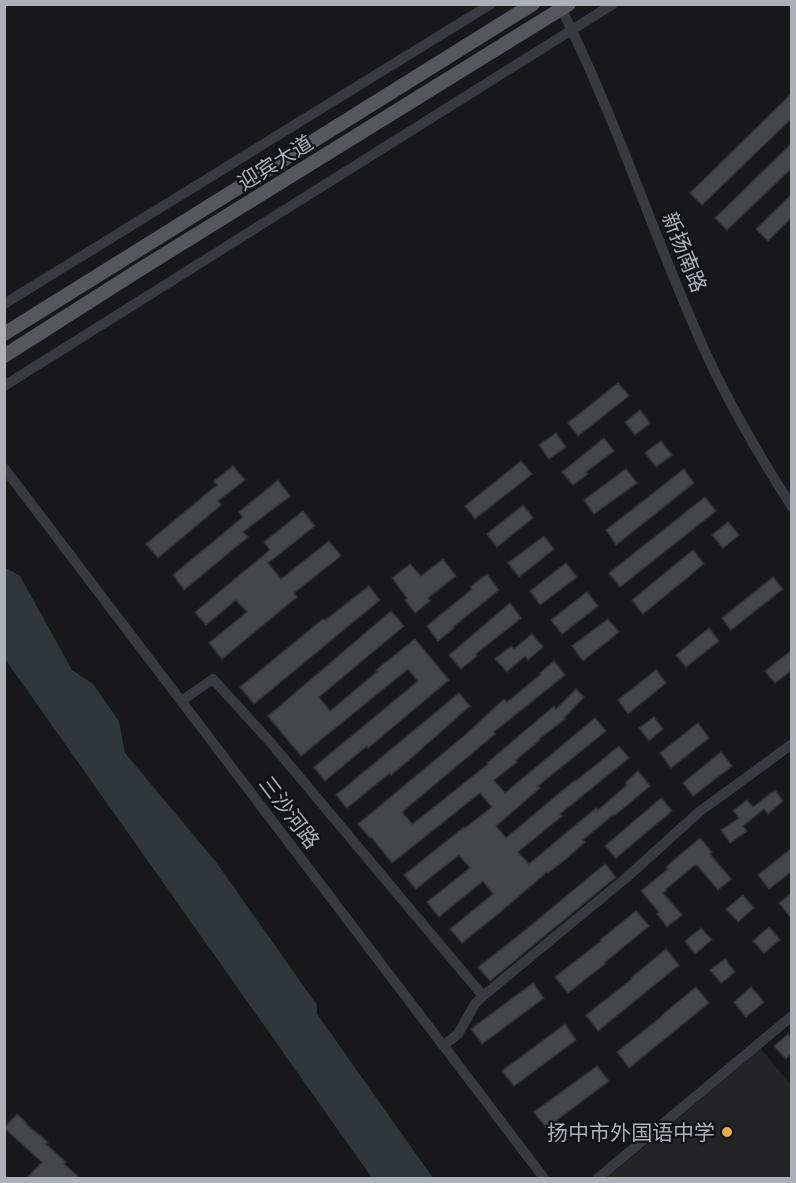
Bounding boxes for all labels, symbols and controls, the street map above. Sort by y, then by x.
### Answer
street label: 迎宾大道 [231,126,319,198]
street label: 新扬南路 [654,207,716,297]
street label: 三沙河路 [252,769,328,855]
place label: 扬中市外国语中学 [547,1116,715,1148]
marker: 扬中市外国语中学 [720,1125,734,1139]

